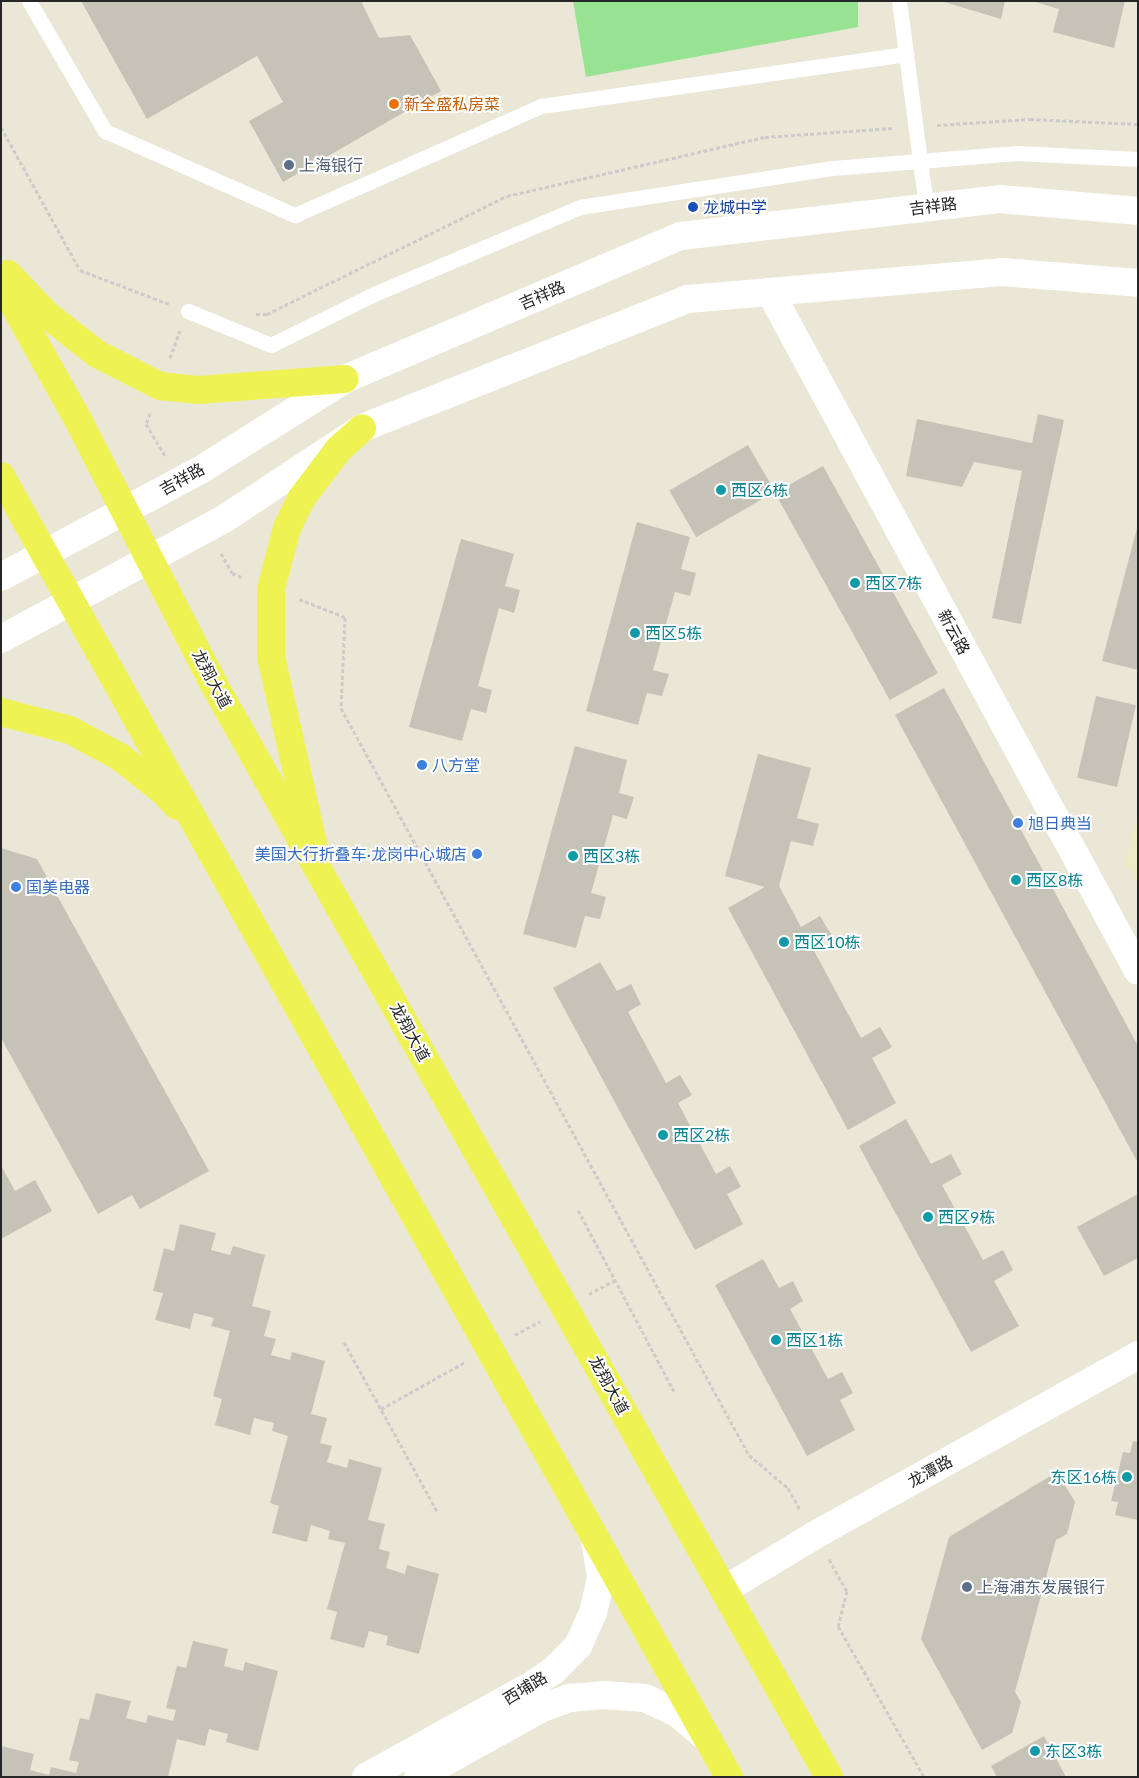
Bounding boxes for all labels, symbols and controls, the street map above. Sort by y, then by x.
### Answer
place label: 新全盛私房菜 [404,94,500,114]
marker: 新全盛私房菜 [388,98,400,110]
place label: 上海银行 [299,155,363,175]
marker: 上海银行 [283,159,295,171]
street label: 吉祥路 [908,194,958,218]
place label: 龙城中学 [703,197,767,217]
marker: 龙城中学 [687,201,699,213]
street label: 吉祥路 [516,277,568,313]
street label: 吉祥路 [156,459,208,499]
place label: 西区6栋 [731,480,788,500]
marker: 西区6栋 [715,484,727,496]
place label: 西区7栋 [865,573,922,593]
marker: 西区7栋 [849,577,861,589]
street label: 新云路 [934,606,974,658]
place label: 西区5栋 [645,623,702,643]
marker: 西区5栋 [629,627,641,639]
street label: 龙翔大道 [189,646,235,712]
place label: 八方堂 [432,755,480,775]
marker: 八方堂 [416,759,428,771]
place label: 旭日典当 [1028,813,1092,833]
marker: 旭日典当 [1012,817,1024,829]
place label: 美国大行折叠车·龙岗中心城店 [255,844,467,864]
place label: 西区3栋 [583,846,640,866]
marker: 美国大行折叠车·龙岗中心城店 [471,848,483,860]
marker: 西区3栋 [567,850,579,862]
place label: 西区8栋 [1026,870,1083,890]
marker: 西区8栋 [1010,874,1022,886]
place label: 国美电器 [26,877,90,897]
marker: 国美电器 [10,881,22,893]
place label: 西区10栋 [794,932,861,952]
marker: 西区10栋 [778,936,790,948]
street label: 龙翔大道 [386,999,434,1065]
place label: 西区2栋 [673,1125,730,1145]
marker: 西区2栋 [657,1129,669,1141]
place label: 西区9栋 [938,1207,995,1227]
marker: 西区9栋 [922,1211,934,1223]
place label: 西区1栋 [786,1330,843,1350]
marker: 西区1栋 [770,1334,782,1346]
street label: 龙翔大道 [585,1352,633,1418]
street label: 龙潭路 [904,1451,956,1491]
place label: 东区16栋 [1050,1467,1117,1487]
marker: 东区16栋 [1121,1471,1133,1483]
place label: 上海浦东发展银行 [977,1577,1105,1597]
marker: 上海浦东发展银行 [961,1581,973,1593]
street label: 西埔路 [499,1667,551,1709]
place label: 东区3栋 [1045,1741,1102,1761]
marker: 东区3栋 [1029,1745,1041,1757]

